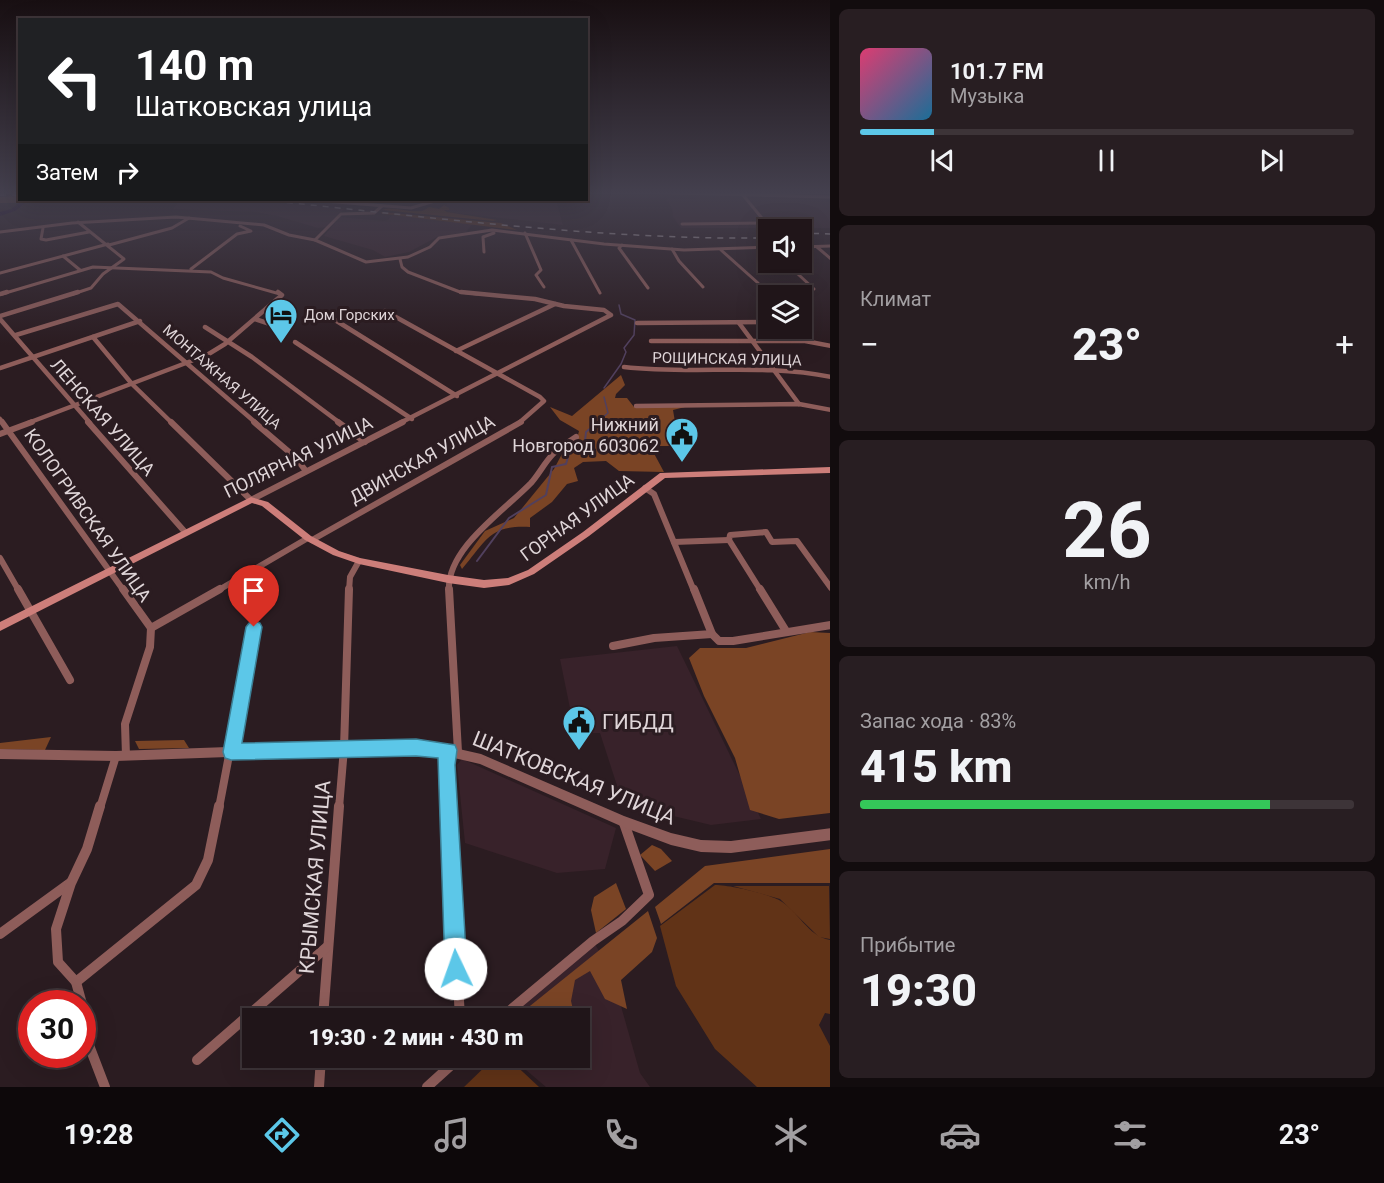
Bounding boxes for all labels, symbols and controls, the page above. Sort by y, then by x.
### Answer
text: 140 m [135,41,254,90]
icon: left [36,42,114,120]
text: 101.7 FM [950,59,1044,84]
text: Музыка [950,84,1024,108]
text: Шатковская улица [135,91,372,123]
icon: previous [926,144,959,177]
icon: pause [1090,144,1123,177]
icon: next [1255,144,1288,177]
icon: right [111,156,144,189]
text: Затем [36,160,99,185]
map controls [758,219,812,339]
button: sound [758,219,812,273]
button: layers [758,285,812,339]
text: Климат [860,287,931,311]
hotel icon: Дом Горских [263,297,299,344]
place label: Дом Горских [304,306,395,324]
text: 23° [1072,318,1142,371]
street label: МОНТАЖНАЯ УЛИЦА [159,321,285,433]
text: − [860,325,879,364]
text: + [1335,325,1354,364]
street label: РОЩИНСКАЯ УЛИЦА [652,349,802,369]
street label: ЛЕНСКАЯ УЛИЦА [46,354,160,480]
street label: ДВИНСКАЯ УЛИЦА [346,410,499,508]
street label: ПОЛЯРНАЯ УЛИЦА [220,412,376,502]
place label: Нижний Новгород 603062 [512,414,659,456]
public building icon: Нижний Новгород 603062 [664,416,700,463]
street label: КОЛОГРИВСКАЯ УЛИЦА [20,424,156,606]
street label: ГОРНАЯ УЛИЦА [516,469,638,565]
text: 26 [1062,485,1152,576]
pin [228,565,279,627]
text: km/h [1084,570,1130,594]
icon: arrive [237,574,270,607]
public building icon: ГИБДД [561,704,597,751]
text: Запас хода · 83% [860,709,1016,733]
place label: ГИБДД [602,710,674,734]
street label: ШАТКОВСКАЯ УЛИЦА [469,726,679,830]
text: 415 km [860,740,1012,793]
street label: КРЫМСКАЯ УЛИЦА [295,779,335,975]
text: Прибытие [860,933,955,957]
position arrow [424,937,488,1001]
text: 19:30 [860,964,977,1017]
speed limit sign: 30 [18,990,96,1068]
text: 19:30 · 2 мин · 430 m [308,1025,524,1050]
icon: directions [261,1114,303,1156]
icon: music [431,1114,473,1156]
icon: phone [600,1114,642,1156]
icon: climate [770,1114,812,1156]
icon: car [939,1114,981,1156]
icon: filters [1109,1114,1151,1156]
text: 19:28 [64,1119,133,1151]
text: 23° [1279,1119,1320,1151]

